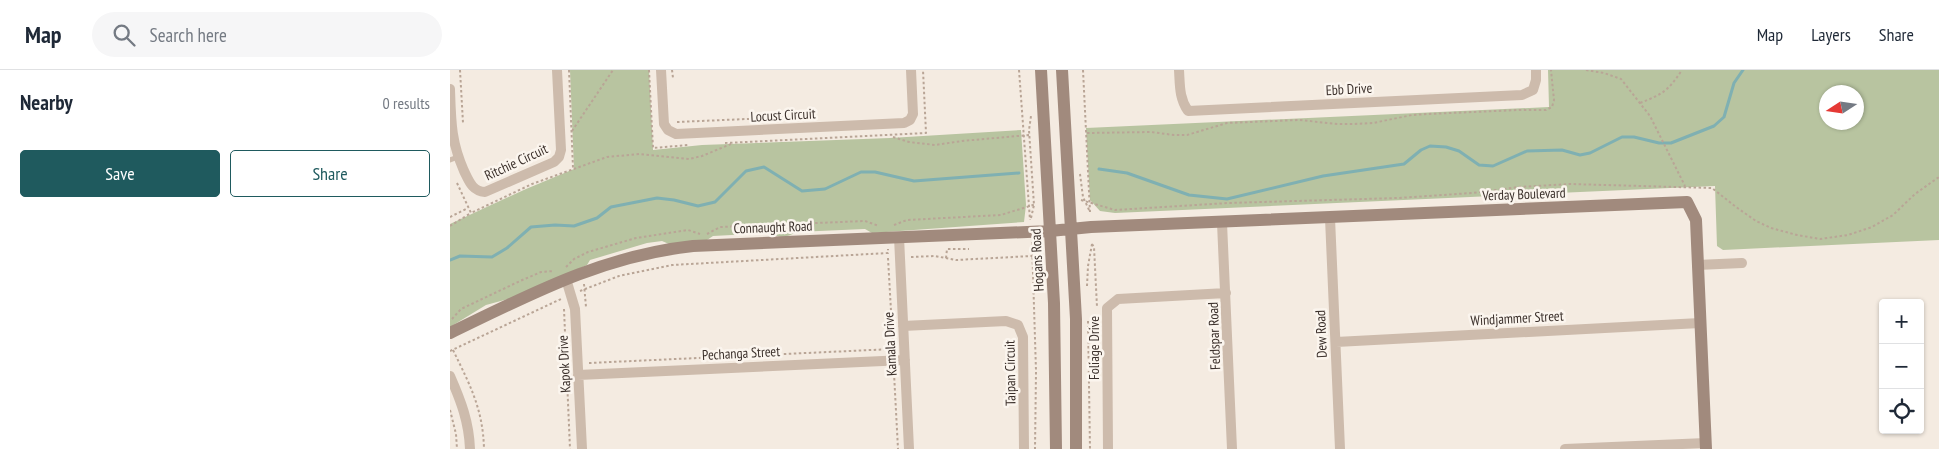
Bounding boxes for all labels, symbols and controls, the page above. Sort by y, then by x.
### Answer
search box [92,12,442,57]
text: Map [25,19,62,50]
icon: search [110,21,138,49]
text: Search here [150,23,227,47]
text: Map [1757,23,1783,46]
text: Layers [1811,23,1851,46]
text: Share [1879,23,1914,46]
street label: Ebb Drive [1325,79,1373,99]
north arrow [1819,85,1864,130]
text: Nearby [20,89,73,116]
text: 0 results [383,93,430,113]
street label: Locust Circuit [750,104,816,126]
street label: Ritchie Circuit [482,139,551,184]
button: Save [20,150,220,197]
button: Share [230,150,430,197]
street label: Verday Boulevard [1481,184,1566,204]
street label: Connaught Road [733,217,813,237]
street label: Hogans Road [1026,228,1048,292]
map controls [1879,299,1924,434]
button: + [1879,299,1924,344]
street label: Feldspar Road [1204,302,1224,370]
street label: Windjammer Street [1470,307,1564,329]
street label: Dew Road [1311,310,1331,358]
street label: Kamala Drive [879,311,901,377]
street label: Foliage Drive [1085,316,1103,380]
street label: Kapok Drive [553,334,575,393]
street label: Taipan Circuit [1000,340,1020,406]
street label: Pechanga Street [702,342,781,364]
button: − [1879,344,1924,389]
button: locate [1879,389,1924,434]

